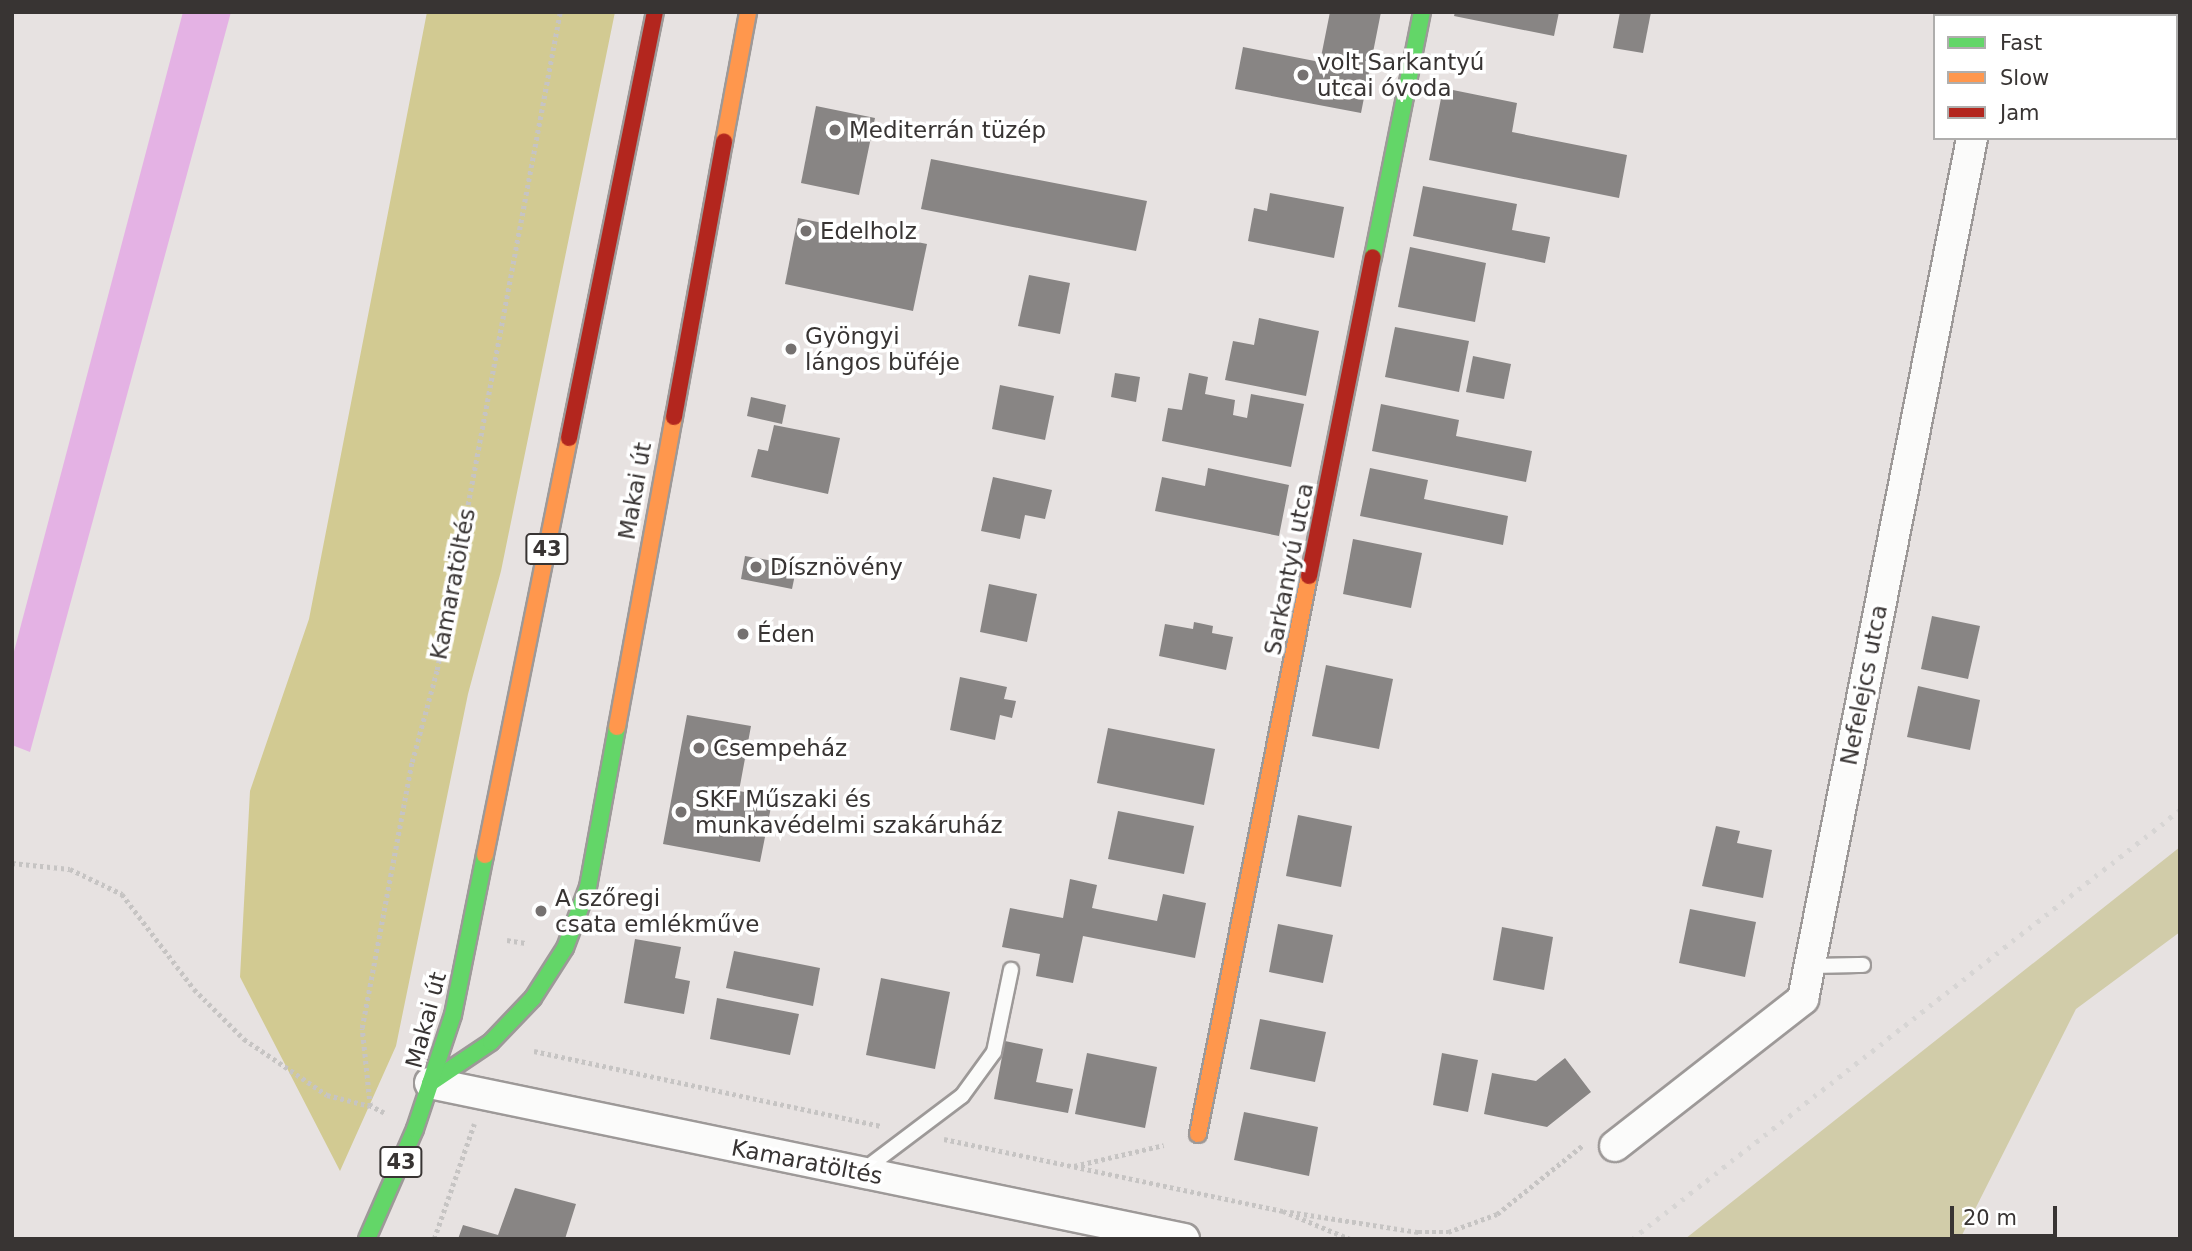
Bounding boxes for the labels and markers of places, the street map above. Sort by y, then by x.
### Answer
place label: volt Sarkantyú utcai óvoda [1317,48,1484,102]
marker: volt Sarkantyú utcai óvoda [1295,67,1311,83]
place label: Mediterrán tüzép [849,116,1046,144]
marker: Mediterrán tüzép [827,122,843,138]
place label: Edelholz [820,217,917,245]
marker: Edelholz [798,223,814,239]
place label: Gyöngyi lángos büféje [805,322,960,376]
marker: Gyöngyi lángos büféje [783,341,799,357]
place label: Dísznövény [770,553,903,581]
marker: Dísznövény [748,559,764,575]
place label: Éden [757,620,815,648]
marker: Éden [735,626,751,642]
place label: Csempeház [713,734,847,762]
marker: Csempeház [691,740,707,756]
place label: SKF Műszaki és munkavédelmi szakáruház [695,785,1003,839]
marker: SKF Műszaki és munkavédelmi szakáruház [673,804,689,820]
place label: A szőregi csata emlékműve [555,884,759,938]
marker: A szőregi csata emlékműve [533,903,549,919]

